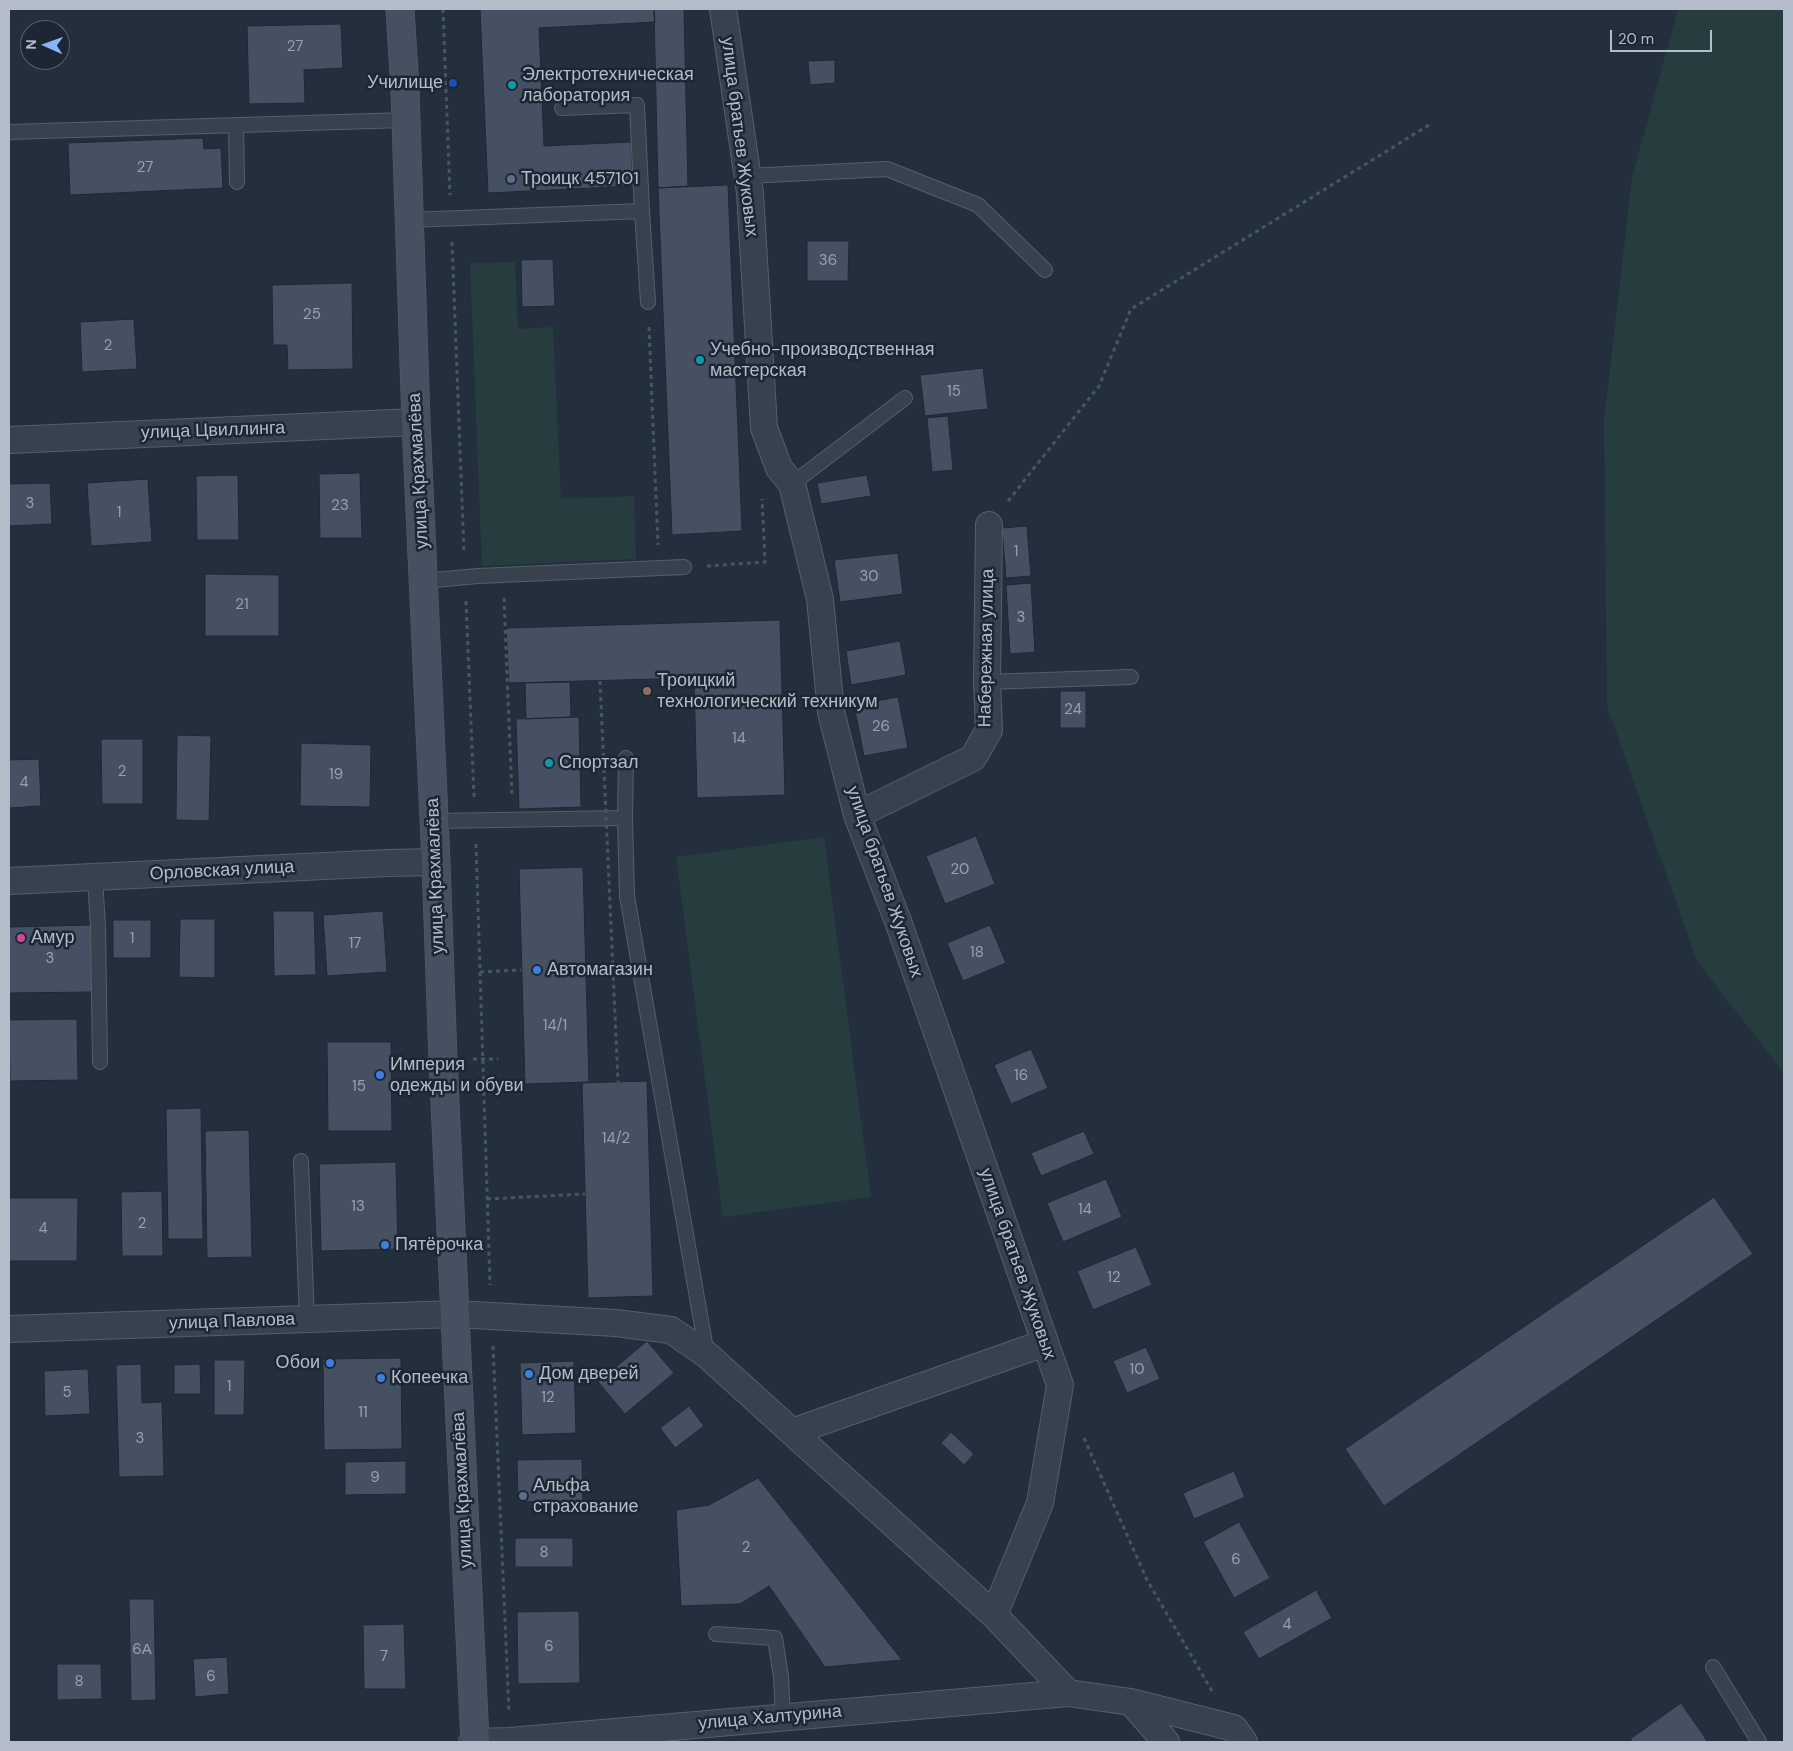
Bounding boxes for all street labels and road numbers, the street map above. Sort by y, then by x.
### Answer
street label: улица братьев Жуковых [716,36,762,238]
street label: улица Крахмалёва [404,393,434,549]
street label: улица Цвиллинга [140,418,286,444]
street label: Набережная улица [975,568,999,728]
street label: улица братьев Жуковых [841,783,927,981]
street label: улица Крахмалёва [422,798,450,954]
street label: Орловская улица [149,856,295,886]
street label: улица братьев Жуковых [974,1165,1060,1363]
street label: улица Павлова [168,1309,296,1335]
street label: улица Крахмалёва [448,1412,478,1568]
street label: улица Халтурина [697,1701,843,1735]

